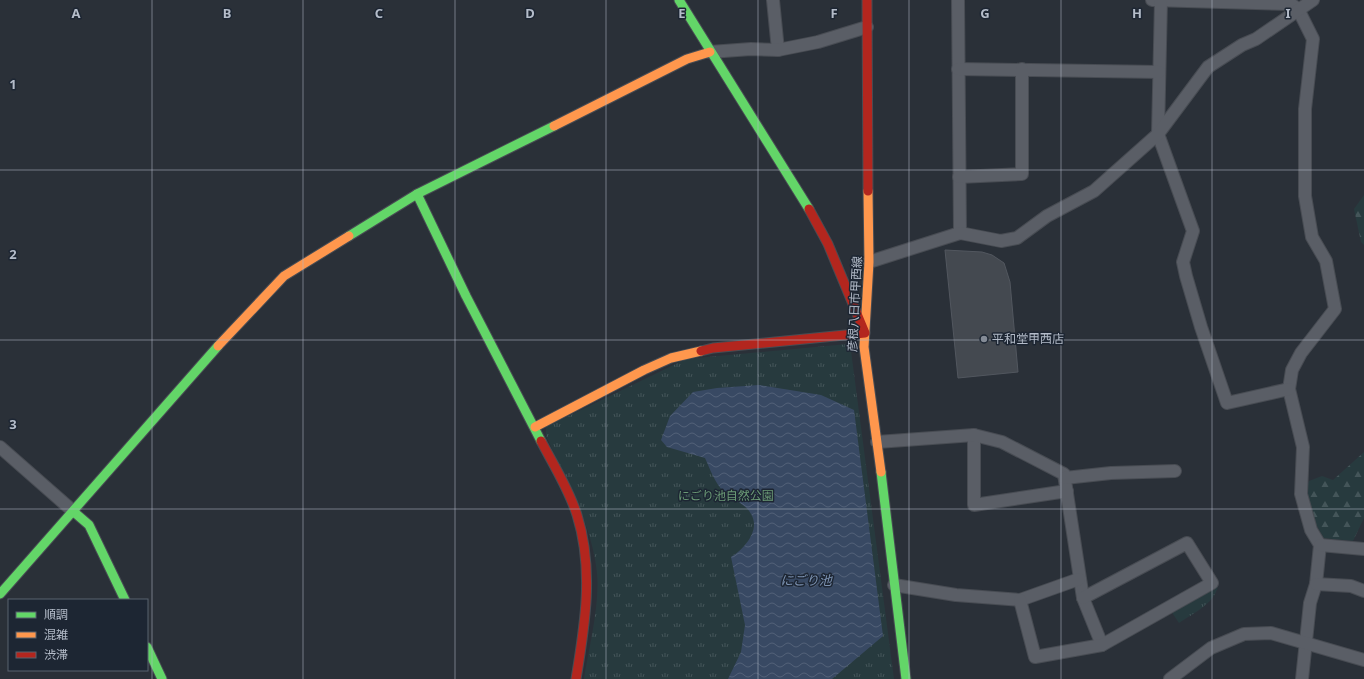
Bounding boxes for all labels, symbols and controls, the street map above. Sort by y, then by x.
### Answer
text: A [72,4,81,22]
text: B [223,4,231,22]
text: C [375,4,383,22]
text: D [525,4,535,22]
text: E [678,4,686,22]
text: F [830,4,838,22]
text: G [980,4,990,22]
text: H [1132,4,1142,22]
text: I [1285,4,1291,22]
text: 1 [9,75,17,93]
text: 2 [9,245,17,263]
street label: 彦根八日市甲西線 [843,256,866,352]
place label: 平和堂甲西店 [992,330,1064,347]
marker: 平和堂甲西店 [979,334,989,344]
text: 3 [9,415,17,433]
park label: にごり池自然公園 [678,487,774,504]
water label: にごり池 [780,571,834,589]
legend [8,599,148,671]
text: 順調 [44,606,68,623]
text: 混雑 [44,626,68,643]
text: 渋滞 [44,646,68,663]

